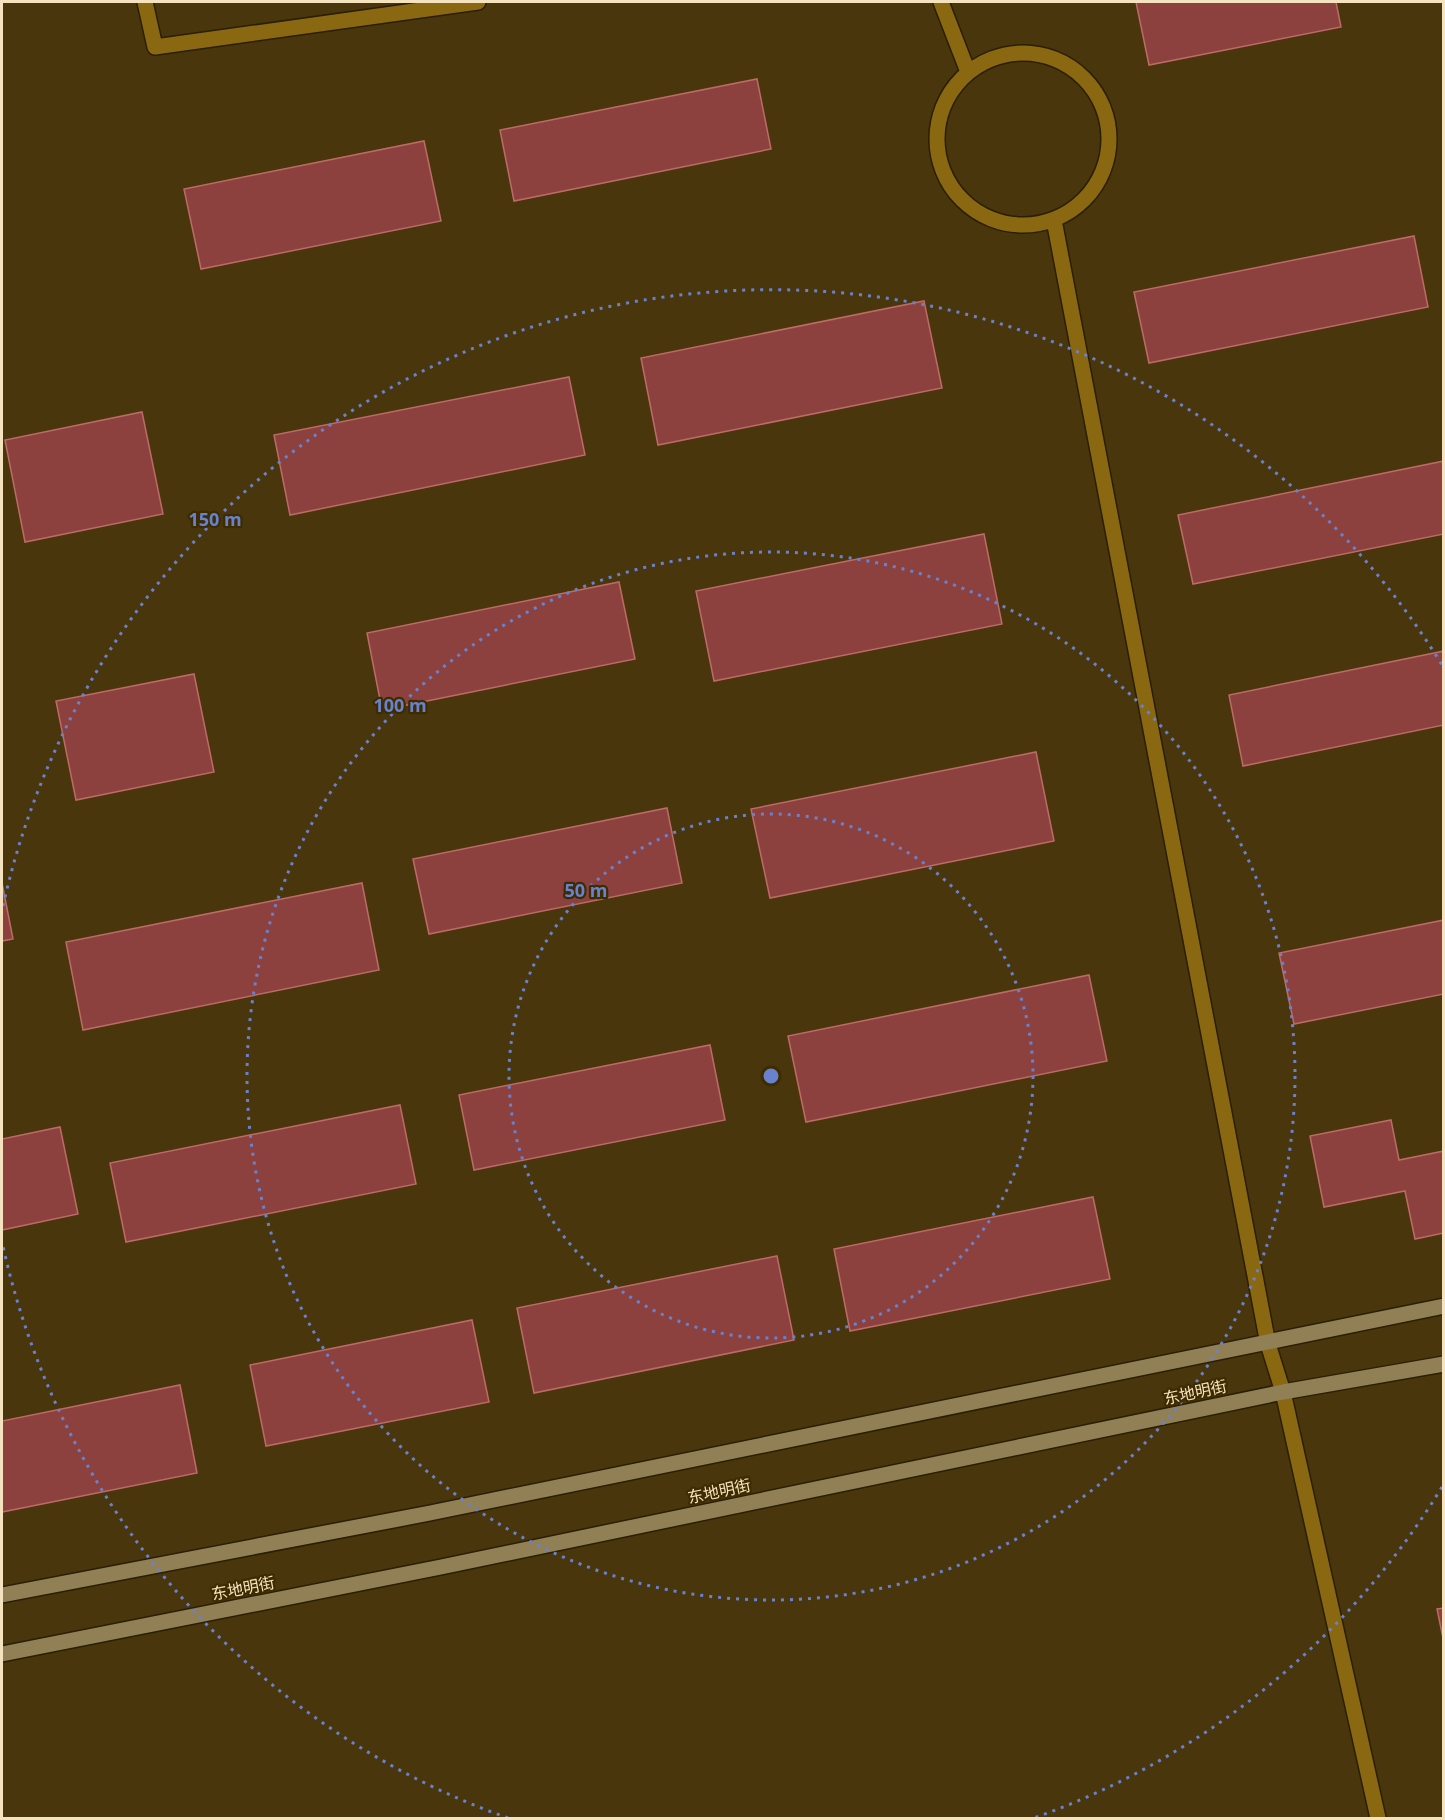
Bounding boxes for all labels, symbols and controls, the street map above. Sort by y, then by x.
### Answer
text: 150 m [188,507,242,531]
text: 100 m [373,693,427,717]
text: 50 m [565,878,607,902]
centre of rings [761,1066,781,1086]
street label: 东地明街 [1161,1375,1229,1409]
street label: 东地明街 [685,1474,753,1508]
street label: 东地明街 [209,1571,277,1605]

